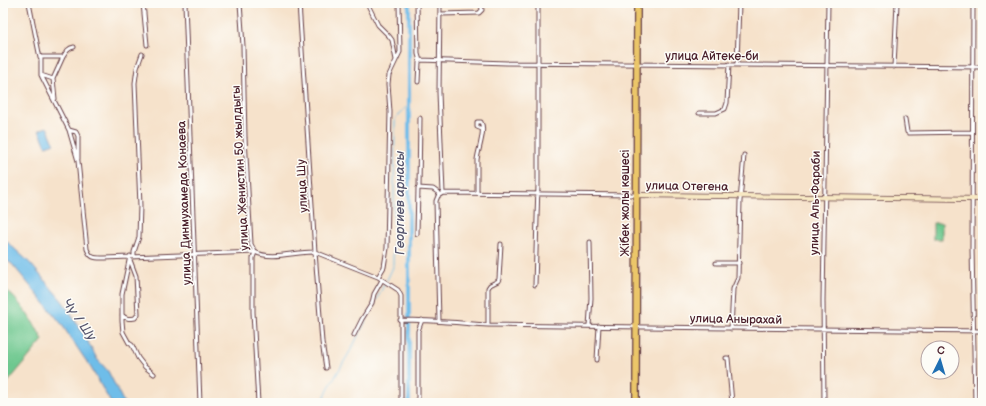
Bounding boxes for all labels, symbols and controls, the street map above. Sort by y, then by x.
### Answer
street label: улица Айтеке-би [665,49,759,64]
street label: улица Женистин 50 жылдыгы [229,85,252,251]
street label: улица Динмухамеда Конаева [174,121,195,285]
street label: Жібек жолы көшесі [618,149,633,256]
water label: Георгиев арнасы [392,150,408,255]
street label: улица Аль-Фараби [807,151,824,255]
street label: улица Шу [294,158,311,213]
street label: улица Отегена [646,178,728,195]
water label: Чү / Шу [59,295,100,345]
street label: улица Анырахай [690,311,782,328]
north arrow [920,340,960,380]
text: С [936,344,946,357]

